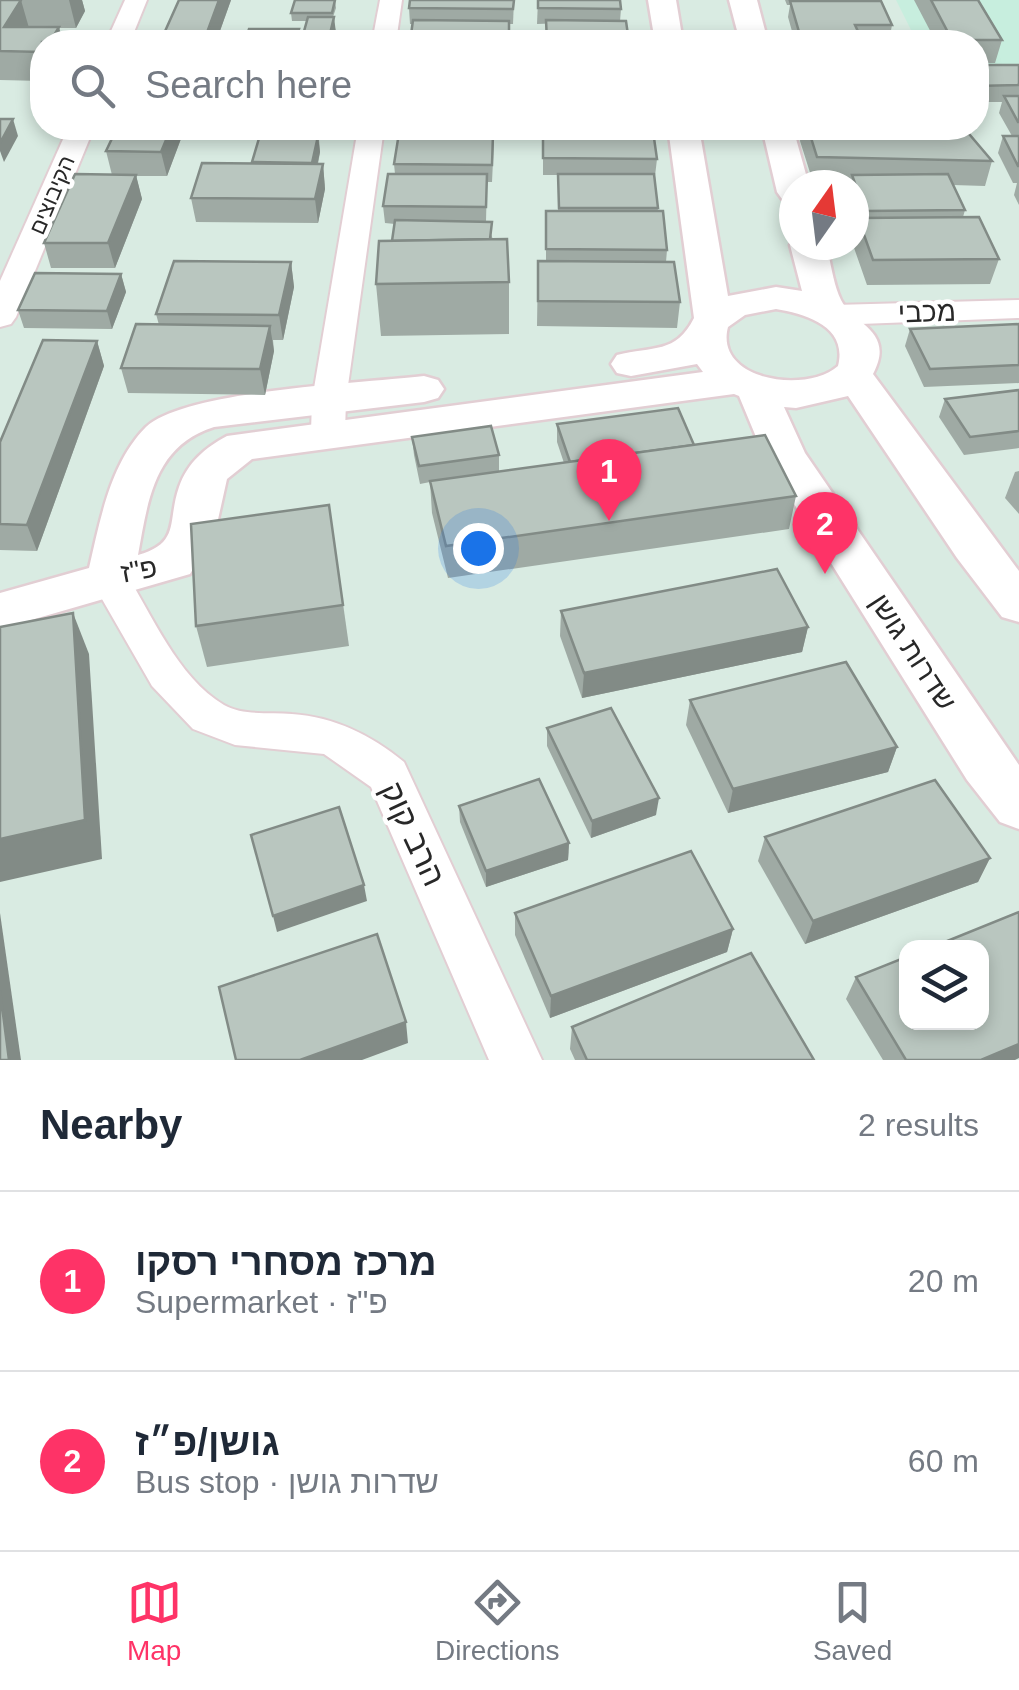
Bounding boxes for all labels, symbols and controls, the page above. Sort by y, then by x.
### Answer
search box [30,30,989,140]
icon: search [65,58,120,113]
text: Search here [145,64,352,106]
street label: הקיבוצים [24,152,80,238]
north arrow [779,170,869,260]
street label: מכבי [897,295,957,329]
pin: 1 [576,438,642,521]
pin: 2 [792,492,858,574]
your location [453,523,504,574]
street label: פ"ז [118,551,160,589]
street label: שדרות גושן [864,588,962,716]
street label: הרב קוק [373,776,453,892]
map controls [899,940,989,1030]
button: layers [899,940,989,1030]
text: Nearby [40,1101,182,1148]
text: 2 results [858,1107,979,1143]
text: מרכז מסחרי רסקו [135,1241,437,1283]
text: 1 [64,1263,81,1299]
text: 20 m [908,1263,979,1299]
text: Supermarket · פ"ז [135,1284,388,1320]
text: גושן/פ״ז [135,1421,280,1463]
text: 2 [64,1443,81,1479]
text: 60 m [908,1443,979,1479]
text: Bus stop · שדרות גושן [135,1464,439,1500]
tab: Map [127,1575,182,1667]
tab: Directions [435,1575,560,1667]
tab: Saved [813,1575,892,1667]

